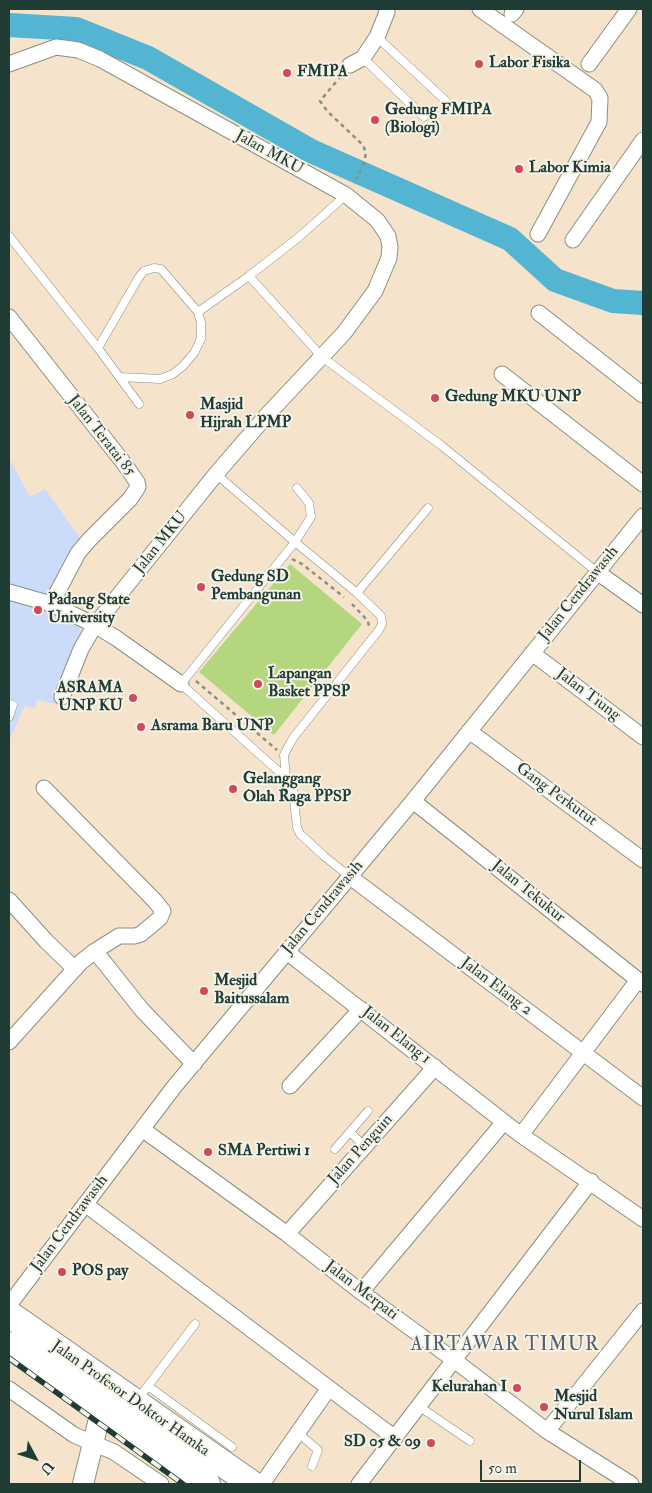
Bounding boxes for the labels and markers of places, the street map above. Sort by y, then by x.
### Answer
place label: Labor Fisika [489,54,570,74]
marker: Labor Fisika [473,58,485,70]
place label: FMIPA [297,63,348,83]
marker: FMIPA [281,67,293,79]
place label: Gedung FMIPA (Biologi) [385,101,492,139]
marker: Gedung FMIPA (Biologi) [369,114,381,126]
place label: Labor Kimia [529,159,611,179]
marker: Labor Kimia [513,163,525,175]
place label: Gedung MKU UNP [445,388,581,408]
marker: Gedung MKU UNP [429,392,441,404]
place label: Masjid Hijrah LPMP [200,396,291,434]
marker: Masjid Hijrah LPMP [184,409,196,421]
place label: Gedung SD Pembangunan [211,568,301,606]
marker: Gedung SD Pembangunan [195,581,207,593]
place label: Padang State University [48,591,130,629]
marker: Padang State University [32,604,44,616]
place label: Lapangan Basket PPSP [268,665,350,703]
marker: Lapangan Basket PPSP [252,678,264,690]
place label: ASRAMA UNP KU [57,679,123,717]
marker: ASRAMA UNP KU [127,692,139,704]
place label: Asrama Baru UNP [151,717,273,737]
marker: Asrama Baru UNP [135,721,147,733]
place label: Gelanggang Olah Raga PPSP [243,770,351,808]
marker: Gelanggang Olah Raga PPSP [227,783,239,795]
place label: Mesjid Baitussalam [214,972,289,1010]
marker: Mesjid Baitussalam [198,985,210,997]
place label: SMA Pertiwi 1 [218,1142,310,1162]
marker: SMA Pertiwi 1 [202,1146,214,1158]
place label: POS pay [72,1262,128,1282]
marker: POS pay [56,1266,68,1278]
place label: Kelurahan I [431,1378,507,1398]
marker: Kelurahan I [511,1382,523,1394]
place label: Mesjid Nurul Islam [554,1388,633,1426]
marker: Mesjid Nurul Islam [538,1401,550,1413]
place label: SD 05 & 09 [344,1433,421,1453]
marker: SD 05 & 09 [425,1437,437,1449]

